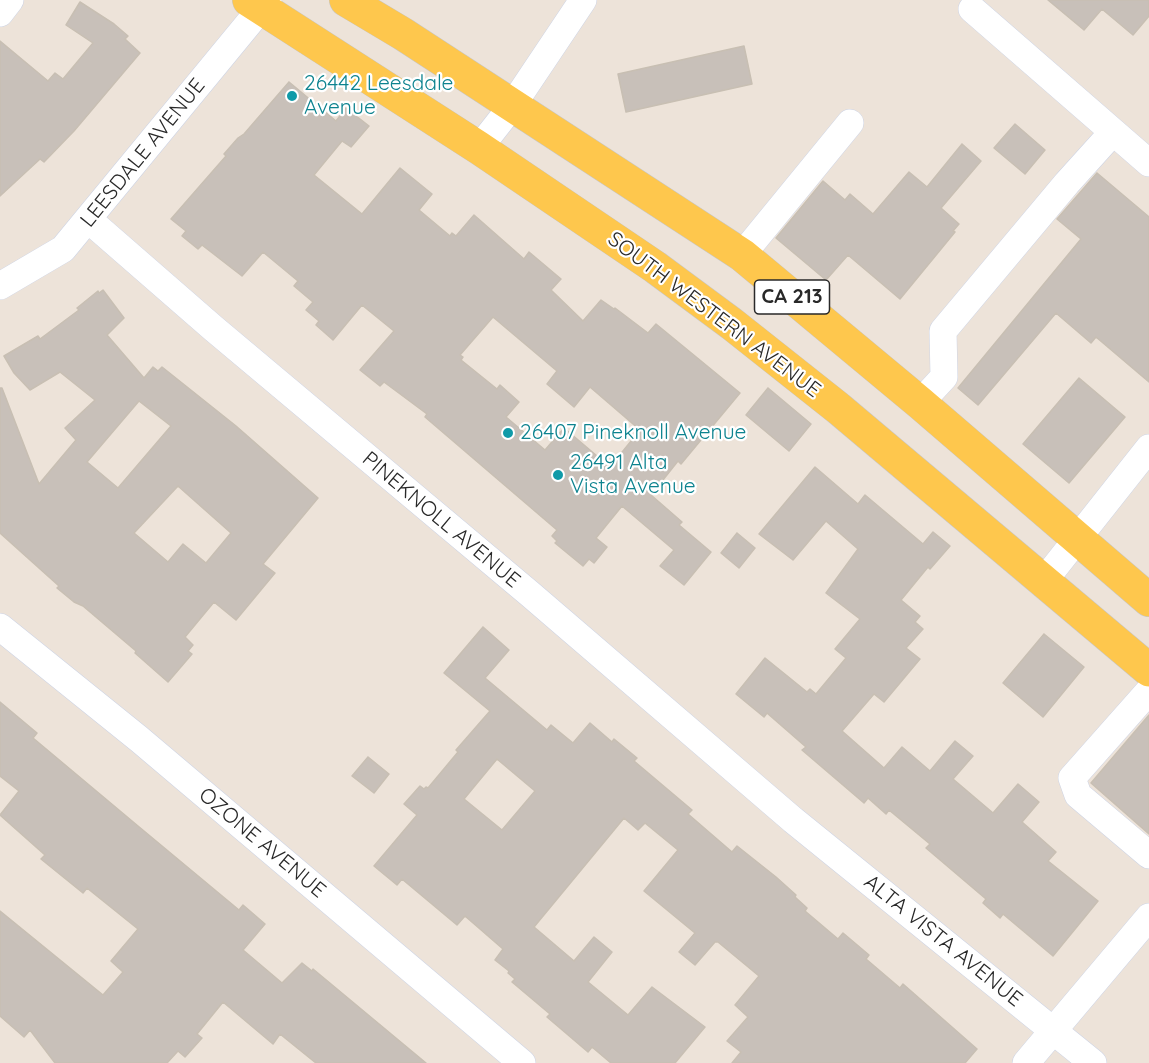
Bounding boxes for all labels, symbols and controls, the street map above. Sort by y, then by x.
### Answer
place label: 26442 Leesdale Avenue [304,71,453,121]
street label: LEESDALE AVENUE [75,74,211,232]
marker: 26442 Leesdale Avenue [285,89,299,103]
street label: SOUTH WESTERN AVENUE [603,227,825,403]
road number: CA 213 [754,280,830,314]
place label: 26407 Pineknoll Avenue [520,420,746,446]
marker: 26407 Pineknoll Avenue [501,426,515,440]
street label: PINEKNOLL AVENUE [357,447,525,593]
place label: 26491 Alta Vista Avenue [570,450,696,500]
marker: 26491 Alta Vista Avenue [551,468,565,482]
street label: OZONE AVENUE [193,783,331,903]
street label: ALTA VISTA AVENUE [859,869,1027,1013]

